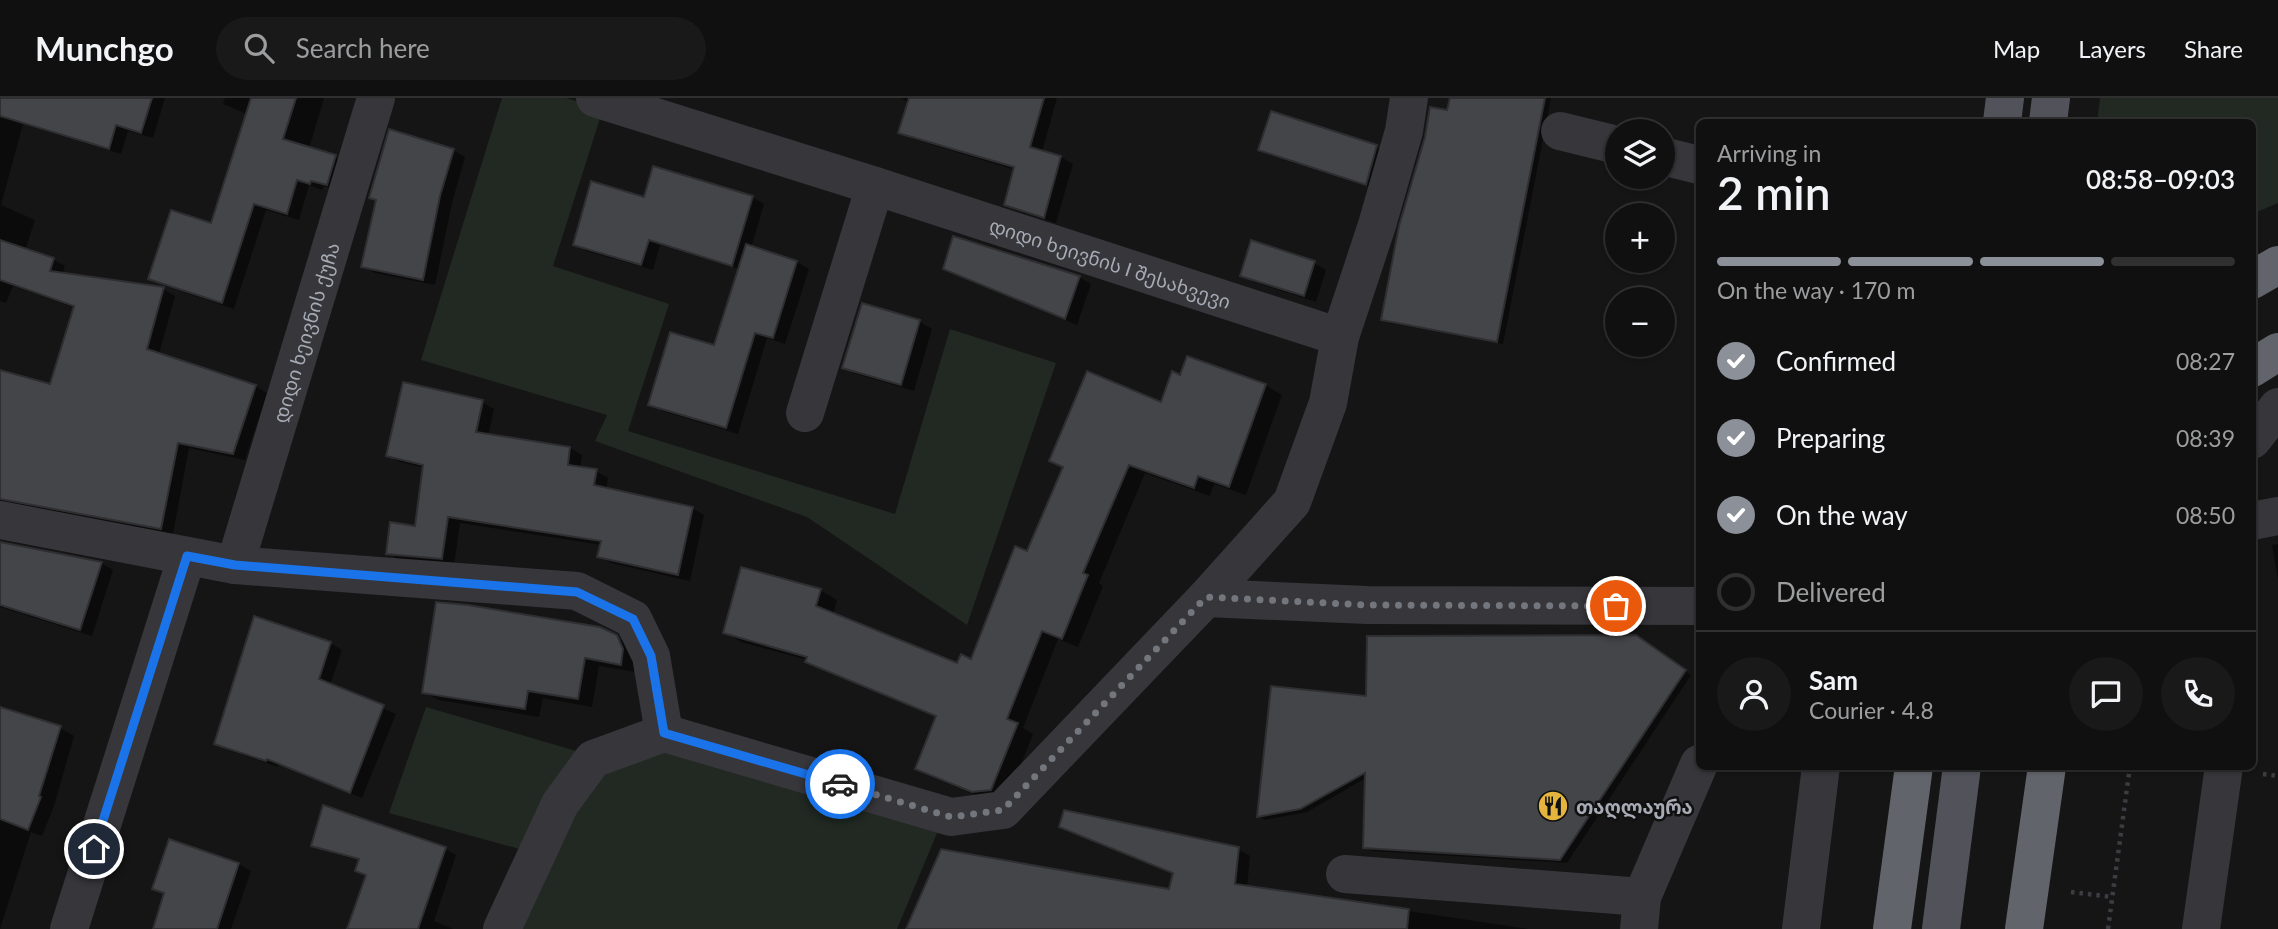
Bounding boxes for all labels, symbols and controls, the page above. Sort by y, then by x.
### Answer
search box [216,17,706,80]
text: Munchgo [35,28,174,68]
icon: search [240,29,278,67]
text: Search here [296,32,430,64]
text: Map [1993,34,2040,63]
text: Layers [2078,34,2146,63]
text: Share [2184,34,2243,63]
map controls [1605,119,1675,357]
button: layers [1605,119,1675,189]
text: Arriving in [1717,139,1821,167]
text: 08:58–09:03 [2086,163,2235,195]
text: 2 min [1717,165,1831,220]
button: + [1605,203,1675,273]
street label: დიდი ხეივნის I შესახვევი [986,213,1234,312]
street label: დიდი ხეივნის ქუჩა [267,239,343,426]
text: On the way · 170 m [1717,276,1916,304]
button: − [1605,287,1675,357]
icon: check [1717,342,1755,380]
text: Confirmed [1776,345,1896,377]
text: 08:27 [2176,347,2235,375]
icon: check [1717,419,1755,457]
text: Preparing [1776,422,1885,454]
text: 08:39 [2176,424,2235,452]
icon: check [1717,496,1755,534]
text: On the way [1776,499,1908,531]
text: 08:50 [2176,501,2235,529]
pin [1586,576,1646,636]
text: Delivered [1776,576,1886,608]
icon: bag [1597,587,1635,625]
button: person [1717,657,1791,731]
button: chat [2069,657,2143,731]
button: phone [2161,657,2235,731]
text: Sam [1809,664,1858,696]
text: Courier · 4.8 [1809,696,1934,724]
courier [805,749,875,819]
icon: car [821,765,859,803]
restaurant icon: თაღლაურა [1536,789,1570,823]
place label: თაღლაურა [1576,795,1693,820]
pin [64,819,124,879]
icon: home [75,830,113,868]

